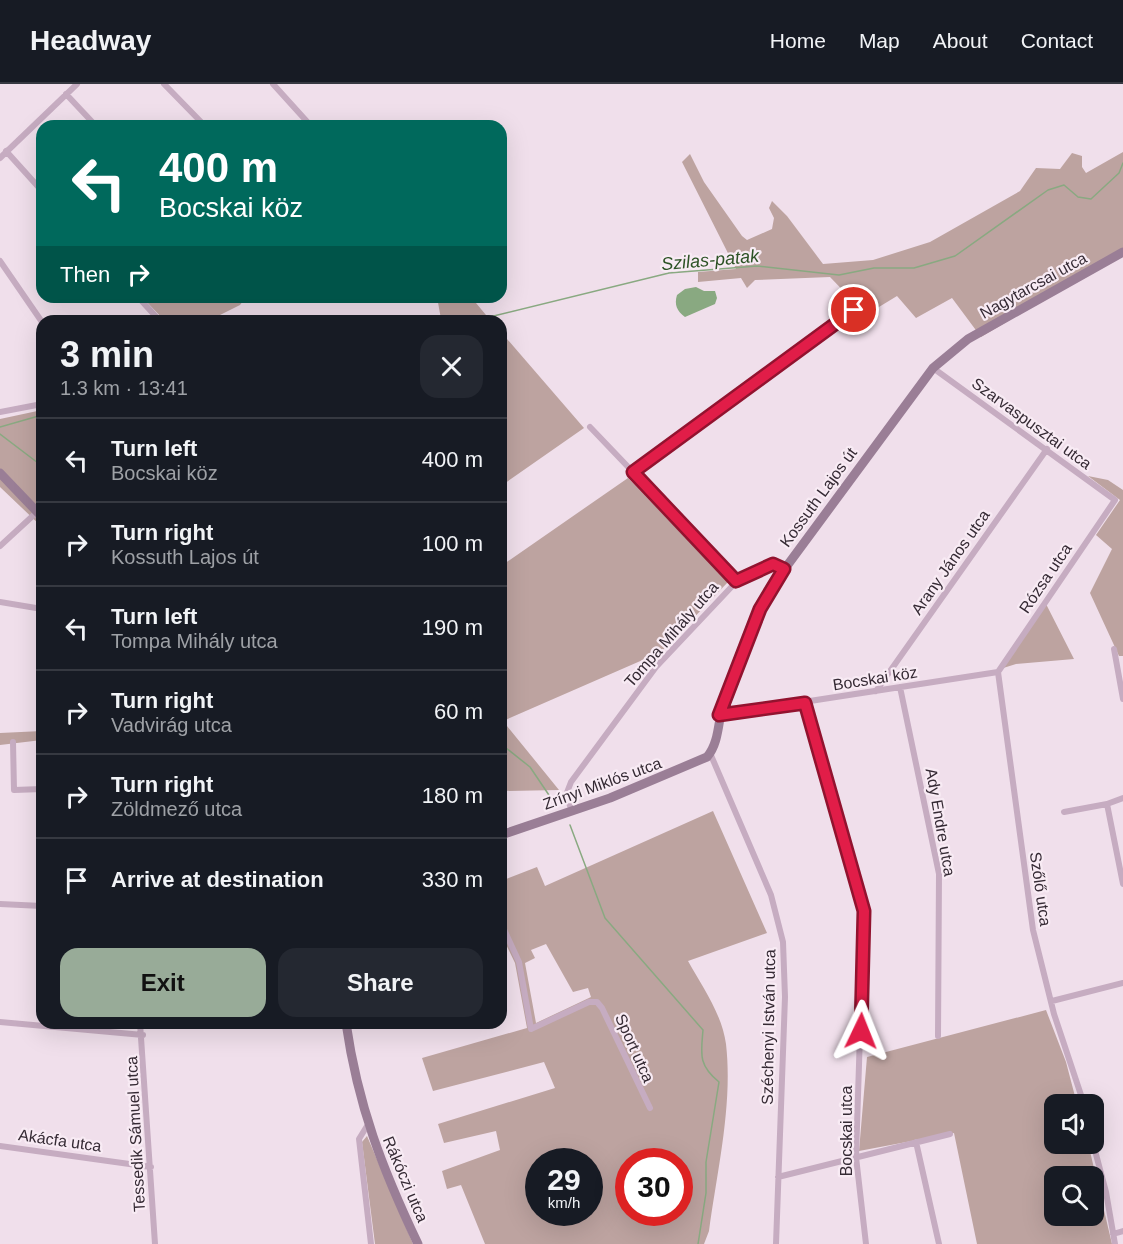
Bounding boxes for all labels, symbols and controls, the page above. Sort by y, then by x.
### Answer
text: Headway [30,25,151,56]
text: Home [770,29,826,52]
text: Map [859,29,900,52]
text: About [933,29,988,52]
text: Contact [1021,29,1093,52]
icon: left [60,144,138,222]
text: 400 m [159,144,278,191]
text: Bocskai köz [159,193,303,223]
water label: Szilas-patak [660,246,761,274]
street label: Nagytarcsai utca [977,249,1090,322]
icon: right [122,258,155,291]
text: Then [60,262,110,287]
pin [828,284,879,335]
icon: arrive [837,293,870,326]
text: 3 min [60,334,154,375]
button: close [420,335,483,398]
street label: Szarvaspusztai utca [969,374,1095,472]
text: 1.3 km · 13:41 [60,377,188,399]
text: Turn left [111,436,197,461]
icon: left [60,444,93,477]
street label: Kossuth Lajos út [777,444,860,550]
text: 400 m [422,447,483,472]
text: Bocskai köz [111,462,218,484]
street label: Arany János utca [908,507,993,618]
text: Turn right [111,520,213,545]
icon: right [60,528,93,561]
text: 100 m [422,531,483,556]
street label: Rózsa utca [1016,540,1075,616]
text: Kossuth Lajos út [111,546,259,568]
street label: Tompa Mihály utca [621,578,722,690]
text: Turn left [111,604,197,629]
icon: left [60,612,93,645]
text: 190 m [422,615,483,640]
text: Tompa Mihály utca [111,630,278,652]
street label: Bocskai köz [832,663,919,694]
text: Turn right [111,688,213,713]
icon: right [60,696,93,729]
text: 60 m [434,699,483,724]
text: Vadvirág utca [111,714,232,736]
street label: Zrínyi Miklós utca [541,754,664,813]
street label: Ady Endre utca [923,767,958,878]
text: Turn right [111,772,213,797]
icon: right [60,780,93,813]
text: 180 m [422,783,483,808]
text: Zöldmező utca [111,798,242,820]
street label: Szőlő utca [1027,851,1054,927]
icon: arrive [60,864,93,897]
text: Arrive at destination [111,867,324,892]
text: 330 m [422,867,483,892]
button: Exit [60,948,266,1017]
button: Share [278,948,483,1017]
street label: Széchenyi István utca [759,949,778,1105]
position arrow [829,999,893,1063]
street label: Sport utca [612,1011,657,1085]
street label: Tessedik Sámuel utca [123,1056,148,1212]
street label: Bocskai utca [838,1086,855,1176]
map controls [1044,1094,1104,1226]
button: sound [1044,1094,1104,1154]
street label: Akácfa utca [17,1126,103,1155]
street label: Rákóczi utca [380,1134,431,1225]
speed limit sign: 30 [615,1148,693,1226]
text: 29 [547,1163,581,1196]
button: search [1044,1166,1104,1226]
text: km/h [548,1194,580,1211]

